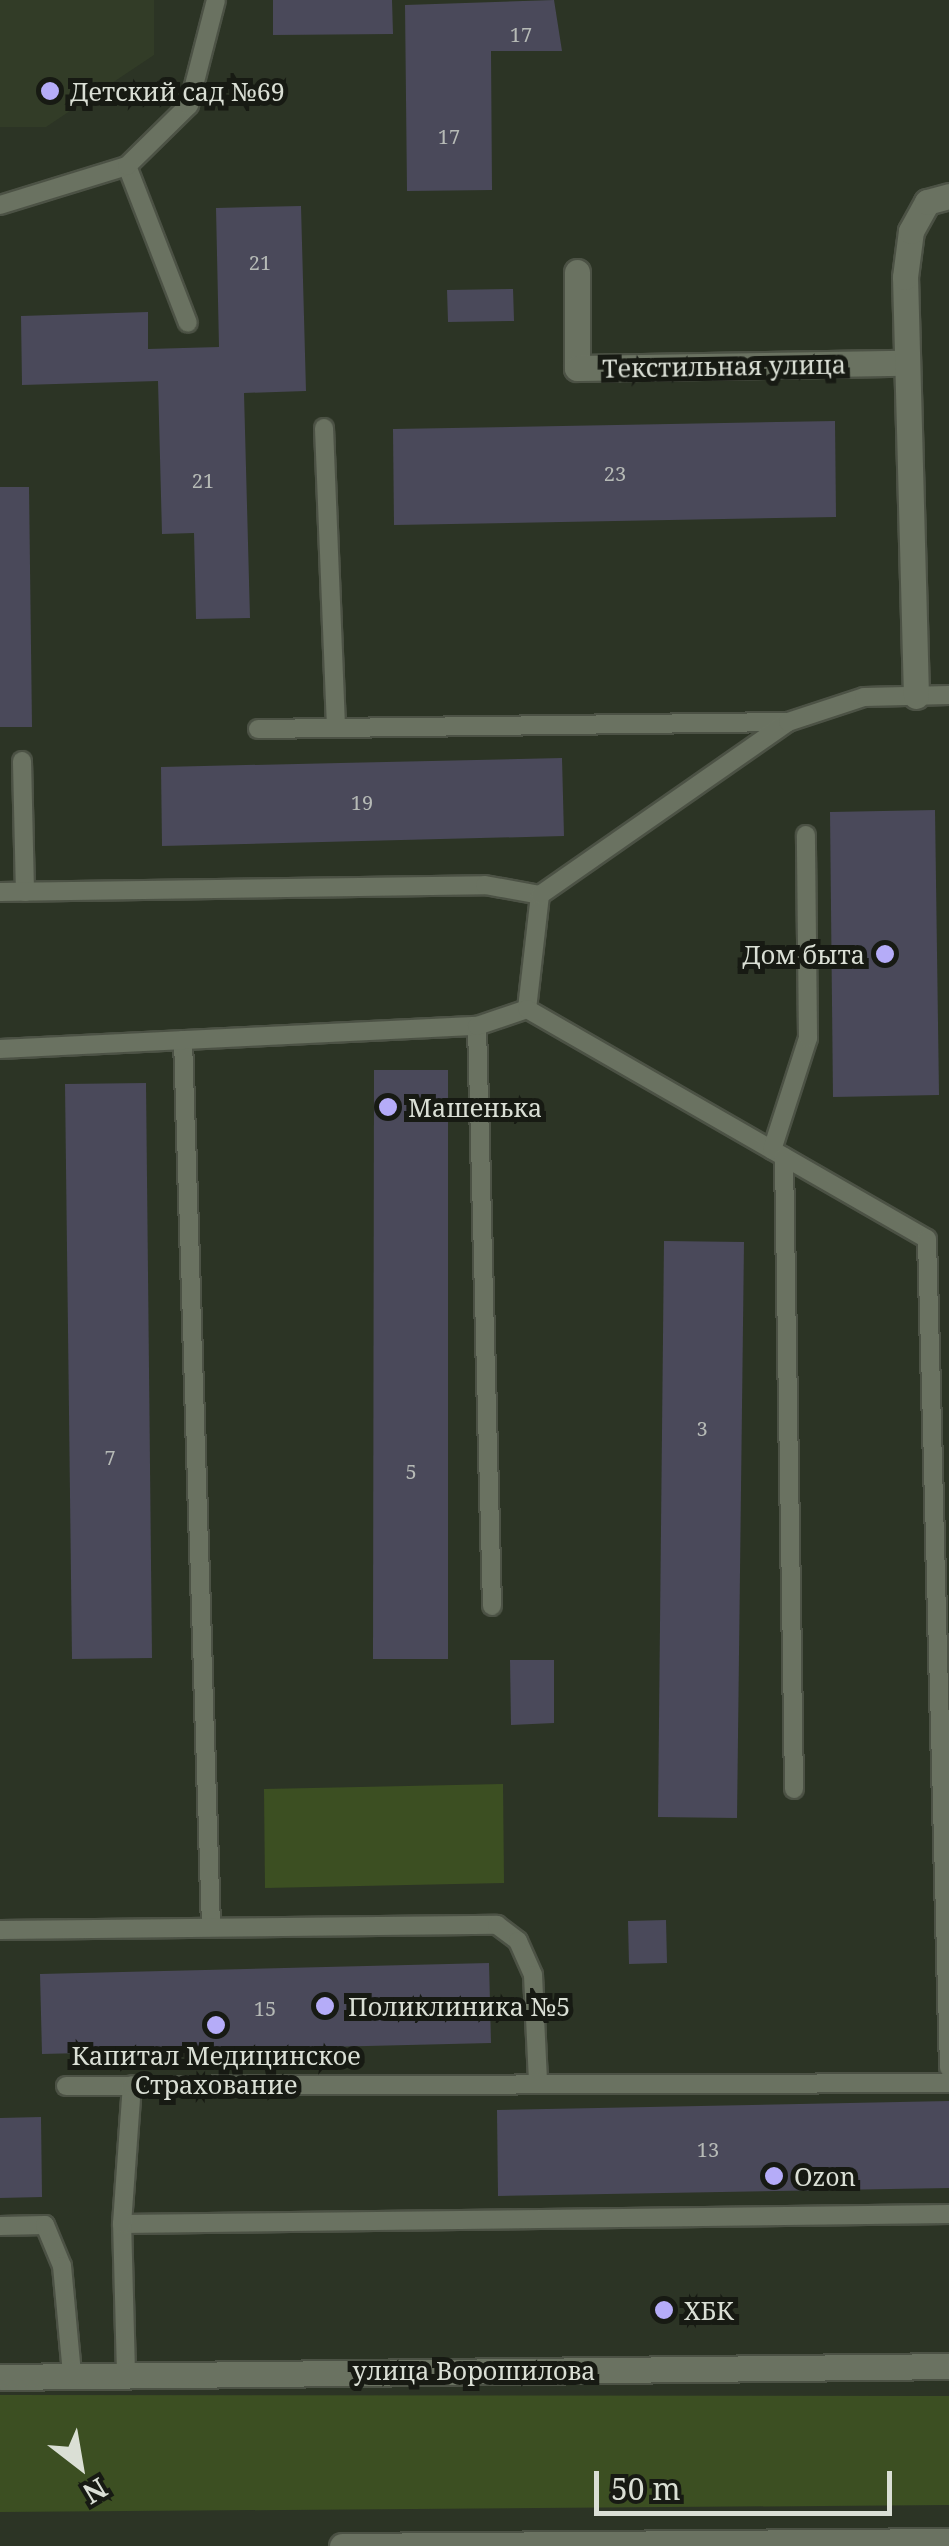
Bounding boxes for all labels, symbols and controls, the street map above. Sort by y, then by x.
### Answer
house number: 17 [510,22,532,46]
place label: Детский сад №69 [70,76,285,106]
marker: Детский сад №69 [39,80,61,102]
house number: 17 [438,124,460,148]
house number: 21 [249,250,271,274]
street label: Текстильная улица [602,349,846,383]
house number: 23 [604,461,626,485]
house number: 21 [192,468,214,492]
house number: 19 [351,790,373,814]
place label: Дом быта [742,939,865,969]
marker: Дом быта [874,943,896,965]
place label: Машенька [408,1092,542,1122]
marker: Машенька [377,1096,399,1118]
house number: 3 [696,1416,708,1440]
house number: 7 [104,1445,116,1469]
house number: 5 [405,1459,417,1483]
place label: Поликлиника №5 [348,1991,570,2021]
marker: Поликлиника №5 [312,1993,338,2019]
house number: 15 [254,1996,276,2020]
marker: Капитал Медицинское Страхование [205,2014,227,2036]
place label: Капитал Медицинское Страхование [71,2041,361,2100]
house number: 13 [697,2137,719,2161]
place label: Ozon [794,2161,856,2191]
marker: Ozon [763,2165,785,2187]
place label: ХБК [684,2295,734,2325]
marker: ХБК [653,2299,675,2321]
street label: улица Ворошилова [352,2355,596,2385]
north arrow [30,2416,130,2516]
scale bar [599,2451,896,2513]
text: 50 m [611,2468,681,2509]
text: N [76,2470,115,2514]

